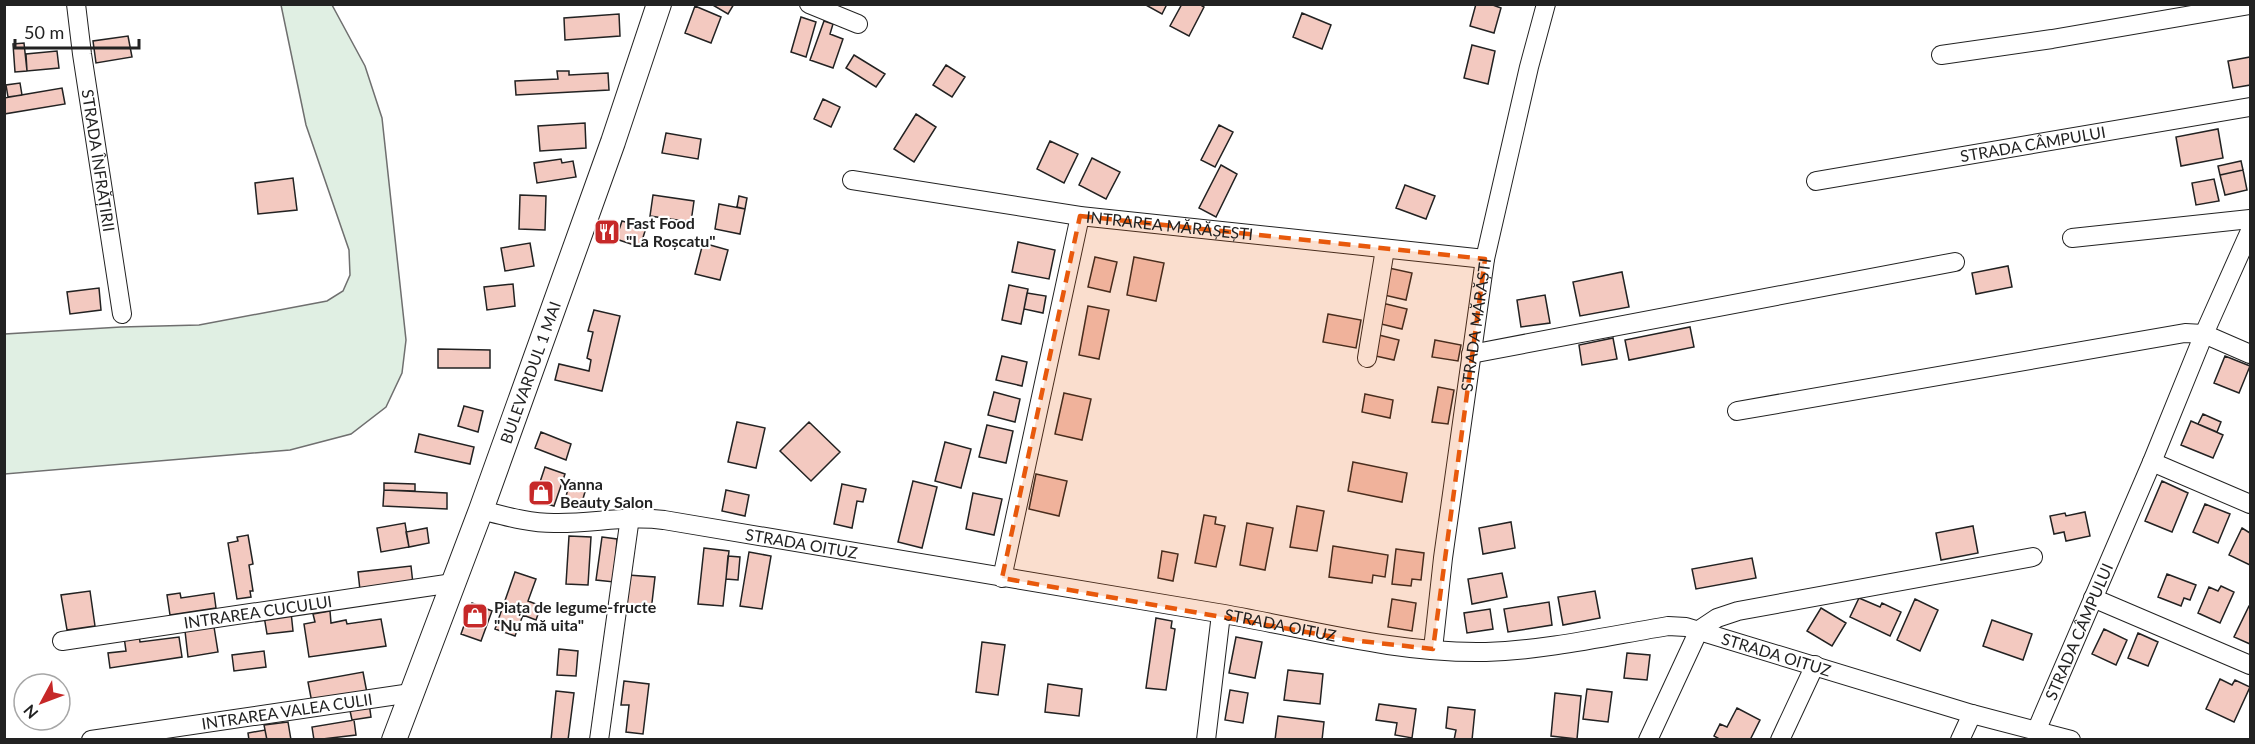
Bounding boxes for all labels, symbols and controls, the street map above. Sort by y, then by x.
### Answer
scale bar [15,12,140,50]
text: 50 m [24,21,64,43]
street label: STRADA ÎNFRĂȚIRII [79,88,119,233]
street label: STRADA CÂMPULUI [1959,122,2107,165]
street label: INTRAREA MĂRĂȘEȘTI [1085,207,1254,243]
place label: Fast Food "La Roșcatu" [626,213,716,250]
restaurant icon: Fast Food "La Roșcatu" [592,217,622,247]
street label: STRADA MĂRĂȘTI [1456,257,1494,393]
street label: BULEVARDUL 1 MAI [496,299,564,446]
place label: Yanna Beauty Salon [559,474,653,511]
shop icon: Yanna Beauty Salon [526,478,556,508]
street label: STRADA OITUZ [744,524,859,562]
street label: STRADA CÂMPULUI [2041,560,2116,703]
street label: INTRAREA CUCULUI [182,591,333,632]
place label: Piața de legume-fructe "Nu mă uita" [494,597,657,634]
shop icon: Piața de legume-fructe "Nu mă uita" [460,601,490,631]
street label: STRADA OITUZ [1223,604,1338,645]
street label: STRADA OITUZ [1719,628,1834,680]
north arrow [12,672,72,732]
street label: INTRAREA VALEA CULII [200,689,374,733]
text: N [19,701,42,723]

